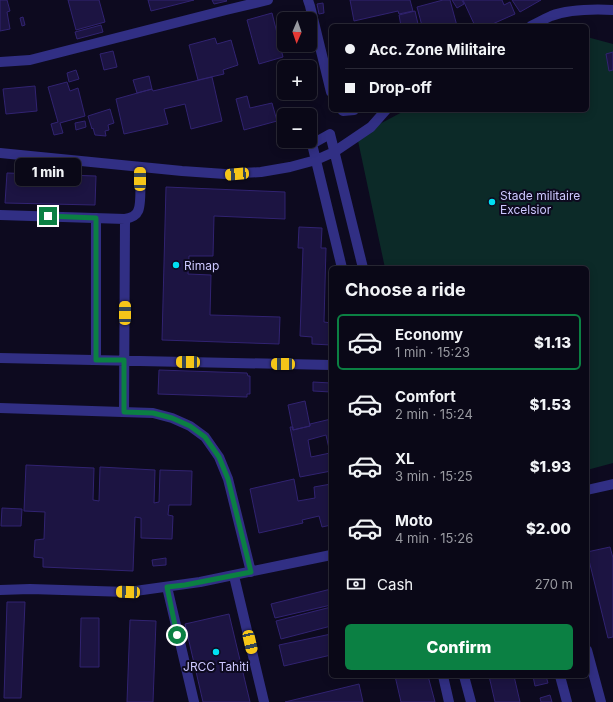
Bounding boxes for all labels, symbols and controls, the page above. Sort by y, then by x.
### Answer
north arrow [277,12,317,52]
map controls [277,12,317,148]
text: Acc. Zone Militaire [369,40,506,59]
button: + [277,60,317,100]
text: Drop-off [369,78,432,97]
button: − [277,108,317,148]
callout: 1 min [15,158,81,186]
text: 1 min [32,164,64,180]
car [134,167,146,191]
car [225,167,249,181]
place label: Stade militaire Excelsior [500,188,580,217]
marker: Stade militaire Excelsior [487,197,497,207]
route end [39,207,57,225]
place label: Rimap [184,258,219,273]
marker: Rimap [171,260,181,270]
text: Choose a ride [345,279,466,300]
car [119,301,131,325]
icon: car [347,324,383,360]
text: Economy [395,325,463,344]
text: $1.13 [534,333,571,352]
text: 1 min · 15:23 [395,344,470,360]
car [176,356,200,368]
car [271,358,295,370]
icon: car [347,386,383,422]
text: Comfort [395,387,456,406]
text: $1.53 [530,395,571,414]
text: 2 min · 15:24 [395,406,473,422]
icon: car [347,448,383,484]
text: XL [395,449,415,468]
text: $1.93 [530,457,571,476]
text: 3 min · 15:25 [395,468,473,484]
icon: car [347,510,383,546]
text: Moto [395,511,433,530]
text: $2.00 [526,519,571,538]
text: 4 min · 15:26 [395,530,473,546]
icon: cash [345,573,367,595]
text: Cash [377,575,413,594]
text: 270 m [535,576,573,592]
car [116,586,140,598]
button: Confirm [345,624,573,670]
route start [168,626,186,644]
car [241,629,259,655]
marker: JRCC Tahiti [211,647,221,657]
place label: JRCC Tahiti [183,659,249,674]

